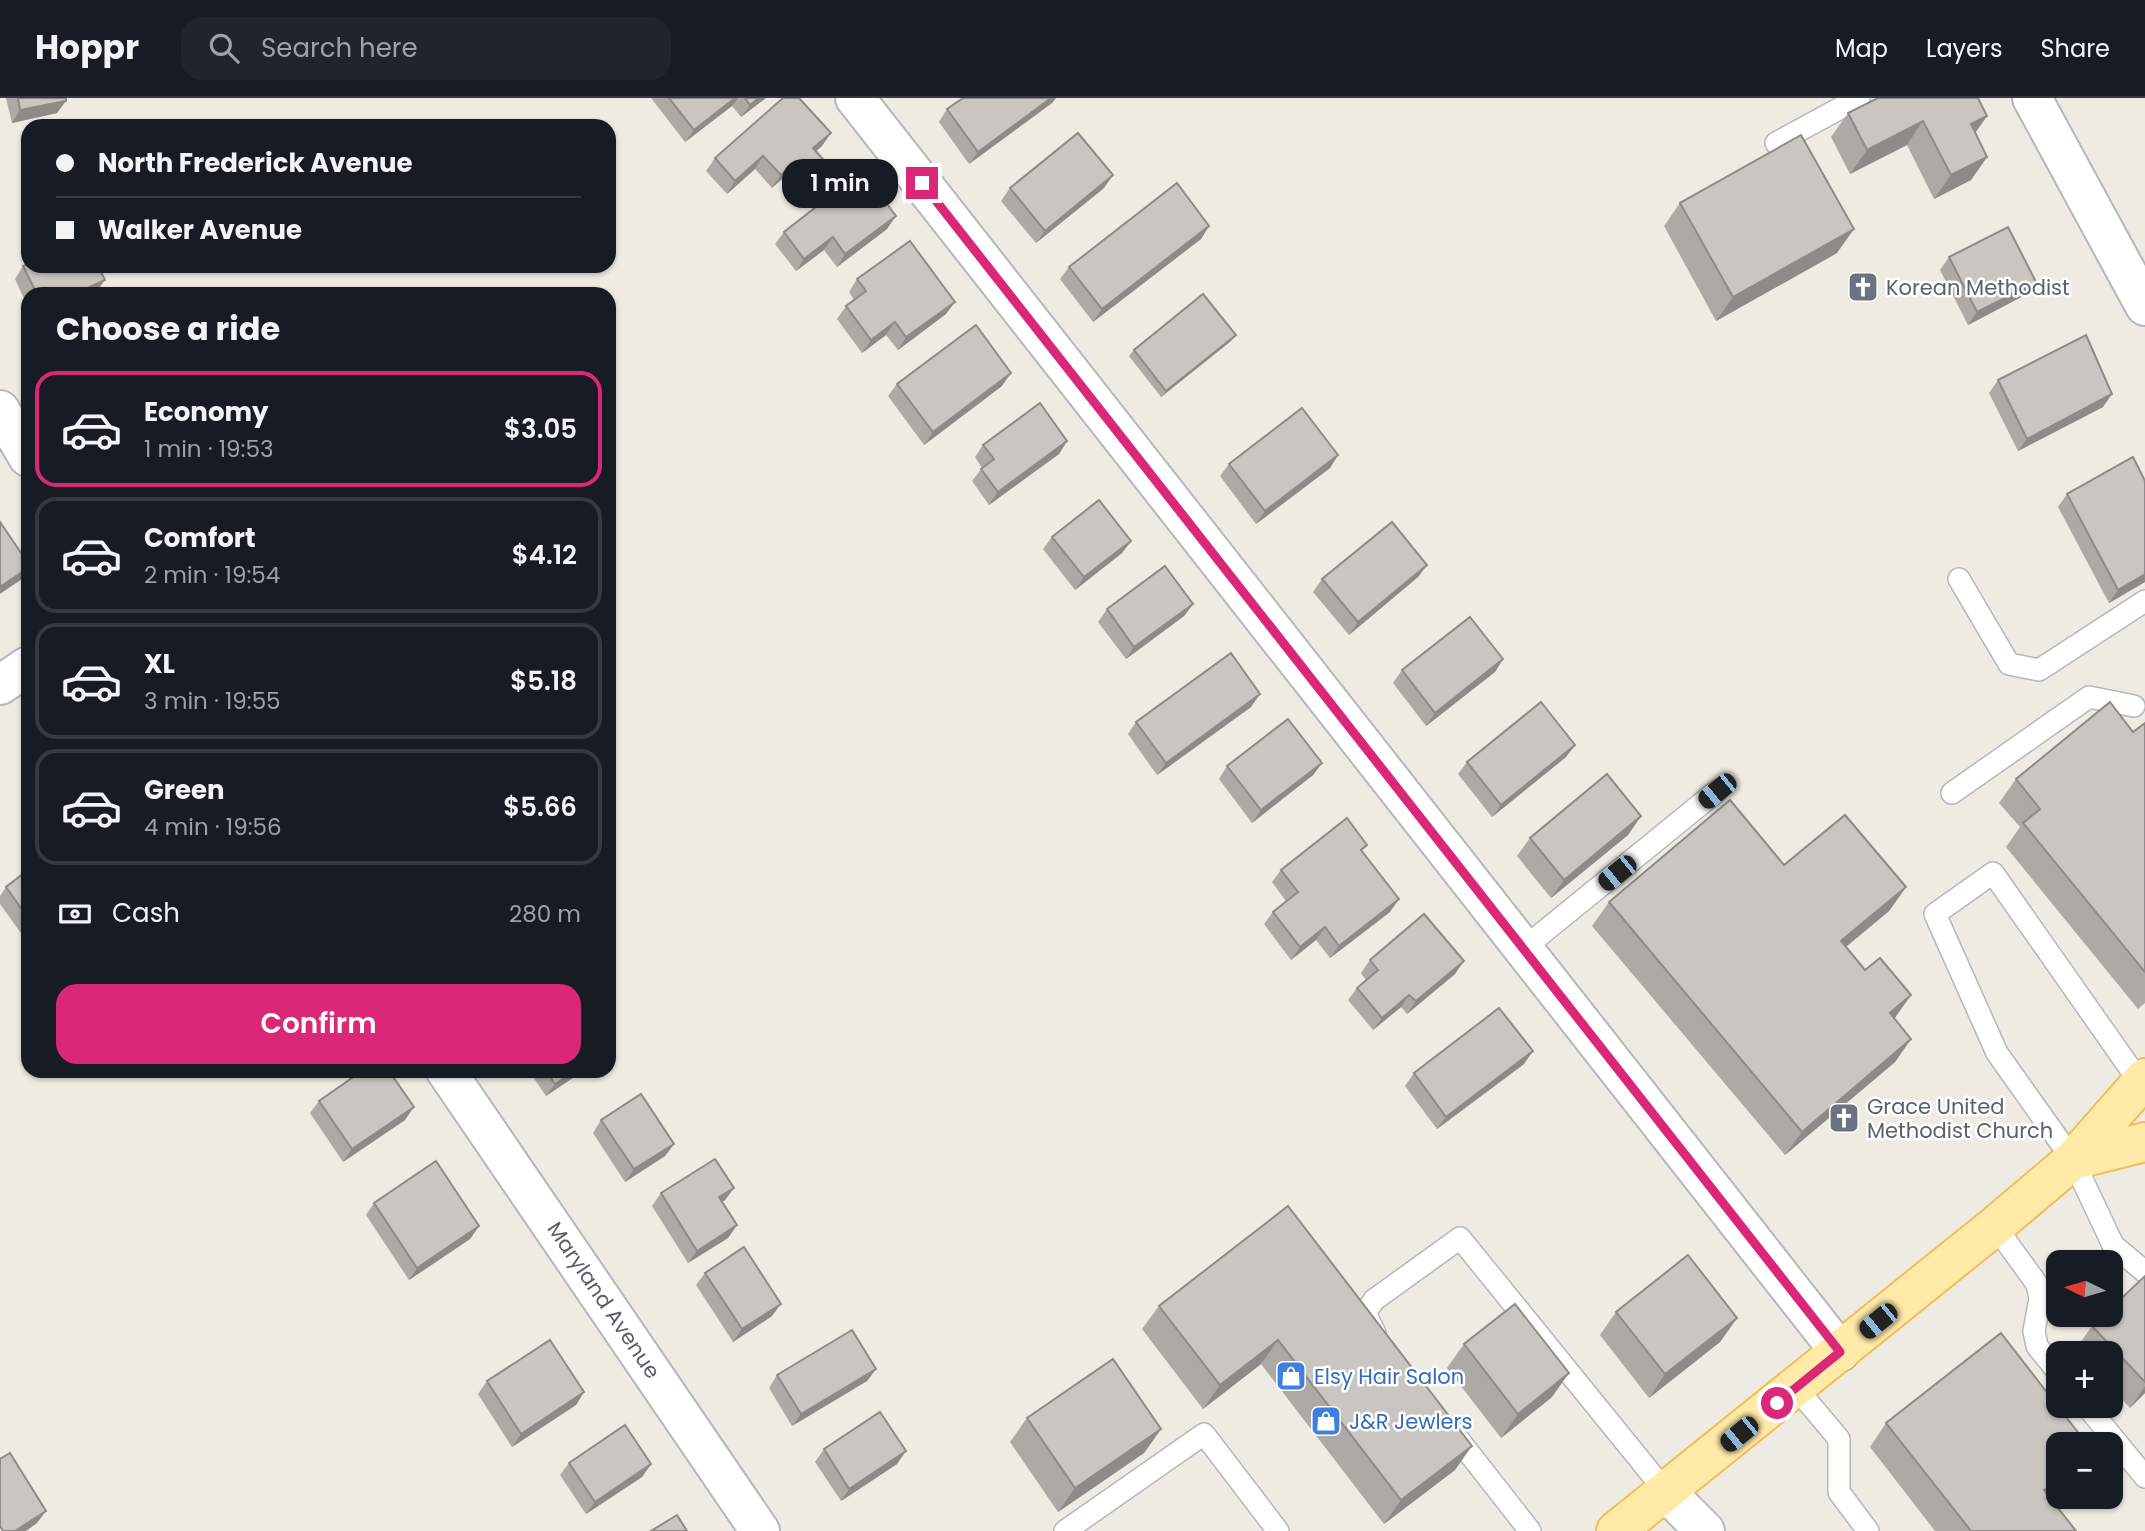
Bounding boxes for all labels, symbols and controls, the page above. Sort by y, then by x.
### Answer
search box [181,17,671,80]
text: Hoppr [35,24,139,71]
icon: search [205,29,243,67]
text: Search here [261,30,418,66]
text: Map [1835,32,1888,65]
text: Layers [1926,32,2002,65]
text: Share [2040,32,2110,65]
text: North Frederick Avenue [98,145,413,181]
callout: 1 min [782,158,898,208]
text: 1 min [810,167,870,199]
route end [906,167,938,199]
text: Walker Avenue [98,212,302,248]
church icon: Korean Methodist [1846,270,1880,304]
place label: Korean Methodist [1886,273,2070,302]
text: Choose a ride [56,306,280,351]
text: Economy [144,394,268,430]
icon: car [60,398,123,461]
text: $3.05 [504,411,577,447]
text: 1 min · 19:53 [144,433,273,465]
text: Comfort [144,520,256,556]
icon: car [60,524,123,587]
text: $4.12 [512,537,577,573]
text: 2 min · 19:54 [144,559,280,591]
text: XL [144,646,175,682]
icon: car [60,650,123,713]
text: $5.18 [510,663,577,699]
text: 3 min · 19:55 [144,685,281,717]
car [1695,770,1740,812]
text: Green [144,772,225,808]
icon: car [60,776,123,839]
text: $5.66 [503,789,577,825]
text: 4 min · 19:56 [144,811,282,843]
car [1595,852,1640,894]
icon: cash [56,895,94,933]
text: Cash [112,895,180,931]
text: 280 m [509,898,581,930]
button: Confirm [56,984,581,1064]
place label: Grace United Methodist Church [1867,1092,2053,1145]
church icon: Grace United Methodist Church [1827,1101,1861,1135]
street label: Maryland Avenue [541,1216,667,1384]
north arrow [2046,1250,2123,1326]
map controls [2046,1250,2123,1509]
car [1856,1300,1901,1342]
button: + [2046,1341,2123,1418]
shop icon: Elsy Hair Salon [1274,1359,1308,1393]
place label: Elsy Hair Salon [1314,1362,1464,1391]
route start [1761,1387,1793,1419]
shop icon: J&R Jewlers [1309,1404,1343,1438]
place label: J&R Jewlers [1349,1407,1472,1436]
car [1717,1413,1762,1455]
button: − [2046,1432,2123,1509]

